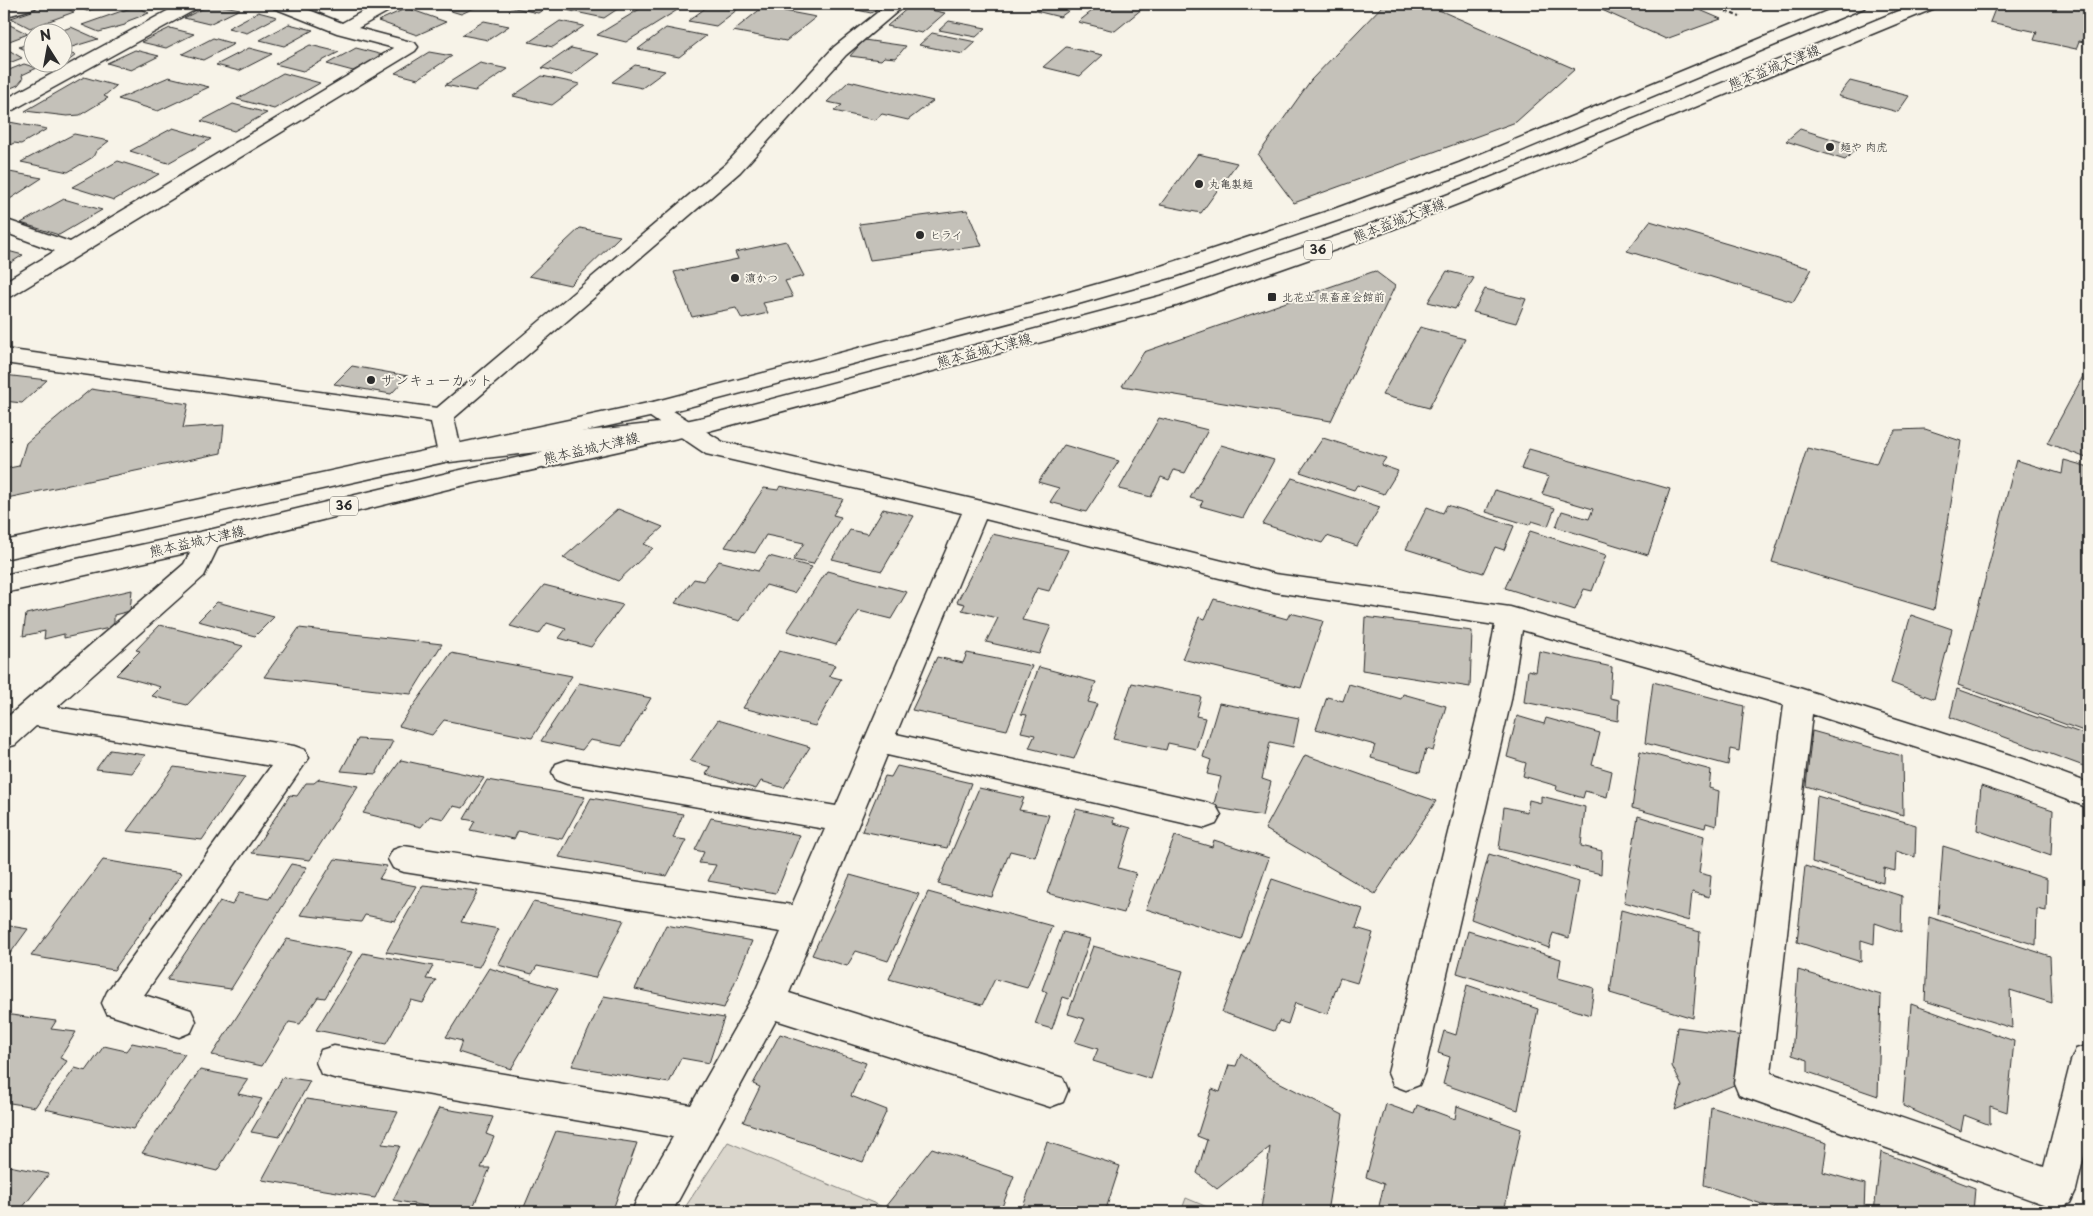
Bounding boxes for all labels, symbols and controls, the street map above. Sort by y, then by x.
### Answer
north arrow [22,22,72,72]
text: N [38,23,53,46]
street label: 熊本益城大津線 [1724,38,1823,95]
place label: 麺や 肉虎 [1840,138,1888,155]
marker: 麺や 肉虎 [1824,141,1836,153]
place label: 丸亀製麺 [1209,175,1253,192]
marker: 丸亀製麺 [1193,178,1205,190]
street label: 熊本益城大津線 [1349,192,1448,247]
place label: ヒライ [930,226,963,243]
marker: ヒライ [914,229,926,241]
road number: 36 [1304,240,1332,260]
place label: 濵かつ [745,269,778,286]
marker: 濵かつ [729,272,741,284]
place label: 北花立 県畜産会館前 [1282,288,1385,305]
marker: 北花立 県畜産会館前 [1266,291,1278,303]
street label: 熊本益城大津線 [934,327,1034,372]
place label: サンキューカット [381,369,493,390]
marker: サンキューカット [365,374,377,386]
street label: 熊本益城大津線 [541,426,641,469]
road number: 36 [330,496,358,516]
street label: 熊本益城大津線 [147,519,247,562]

